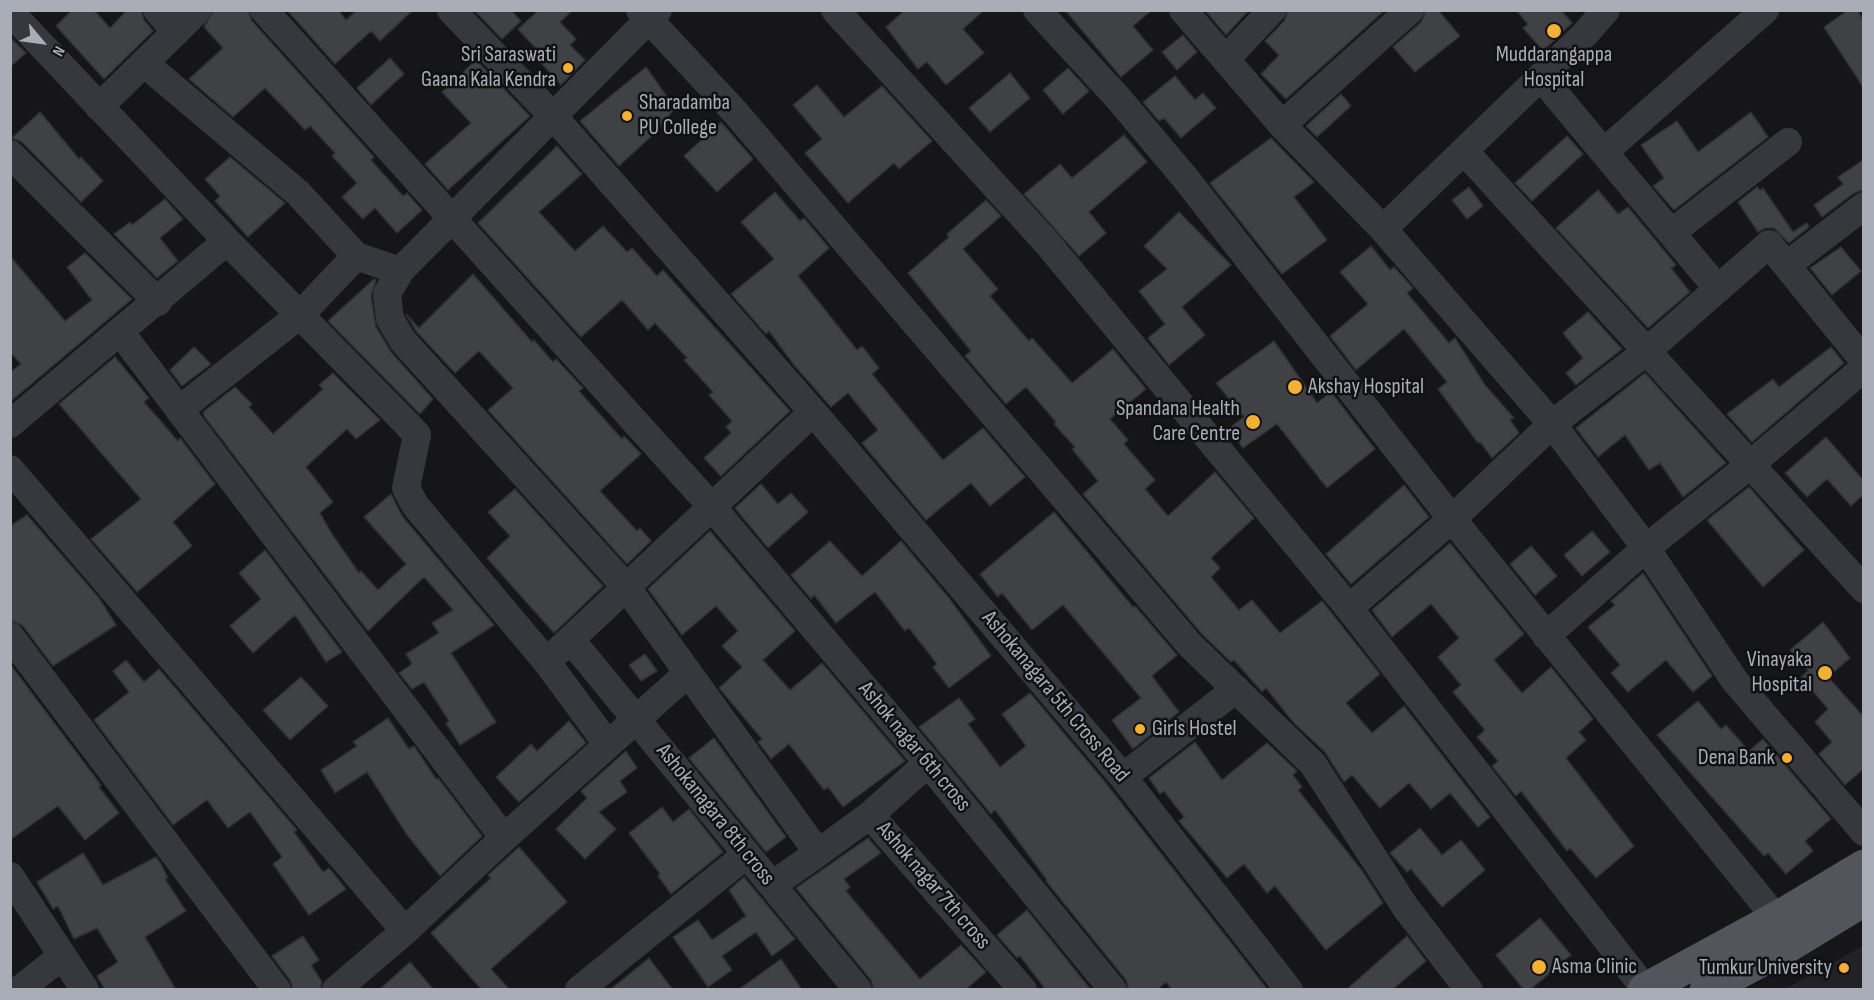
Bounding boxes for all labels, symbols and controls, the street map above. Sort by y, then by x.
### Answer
north arrow [12,12,72,72]
marker: Muddarangappa Hospital [1545,22,1563,40]
place label: Sri Saraswati Gaana Kala Kendra [421,42,556,94]
place label: Muddarangappa Hospital [1496,42,1612,94]
text: N [48,43,69,59]
marker: Sri Saraswati Gaana Kala Kendra [561,61,575,75]
place label: Sharadamba PU College [639,90,730,142]
marker: Sharadamba PU College [620,109,634,123]
place label: Akshay Hospital [1308,374,1424,400]
marker: Akshay Hospital [1286,378,1304,396]
place label: Spandana Health Care Centre [1116,396,1240,448]
marker: Spandana Health Care Centre [1244,413,1262,431]
street label: Ashokanagara 5th Cross Road [976,606,1134,788]
place label: Vinayaka Hospital [1747,647,1812,698]
marker: Vinayaka Hospital [1816,664,1834,682]
street label: Ashok nagar 6th cross [852,677,976,817]
place label: Girls Hostel [1152,716,1237,742]
marker: Girls Hostel [1133,722,1147,736]
street label: Ashokanagara 8th cross [650,739,780,891]
place label: Dena Bank [1698,745,1775,771]
marker: Dena Bank [1780,751,1794,765]
street label: Ashok nagar 7th cross [870,817,996,955]
place label: Asma Clinic [1552,954,1637,980]
place label: Tumkur University [1699,955,1832,981]
marker: Asma Clinic [1530,958,1548,976]
marker: Tumkur University [1837,961,1851,975]

